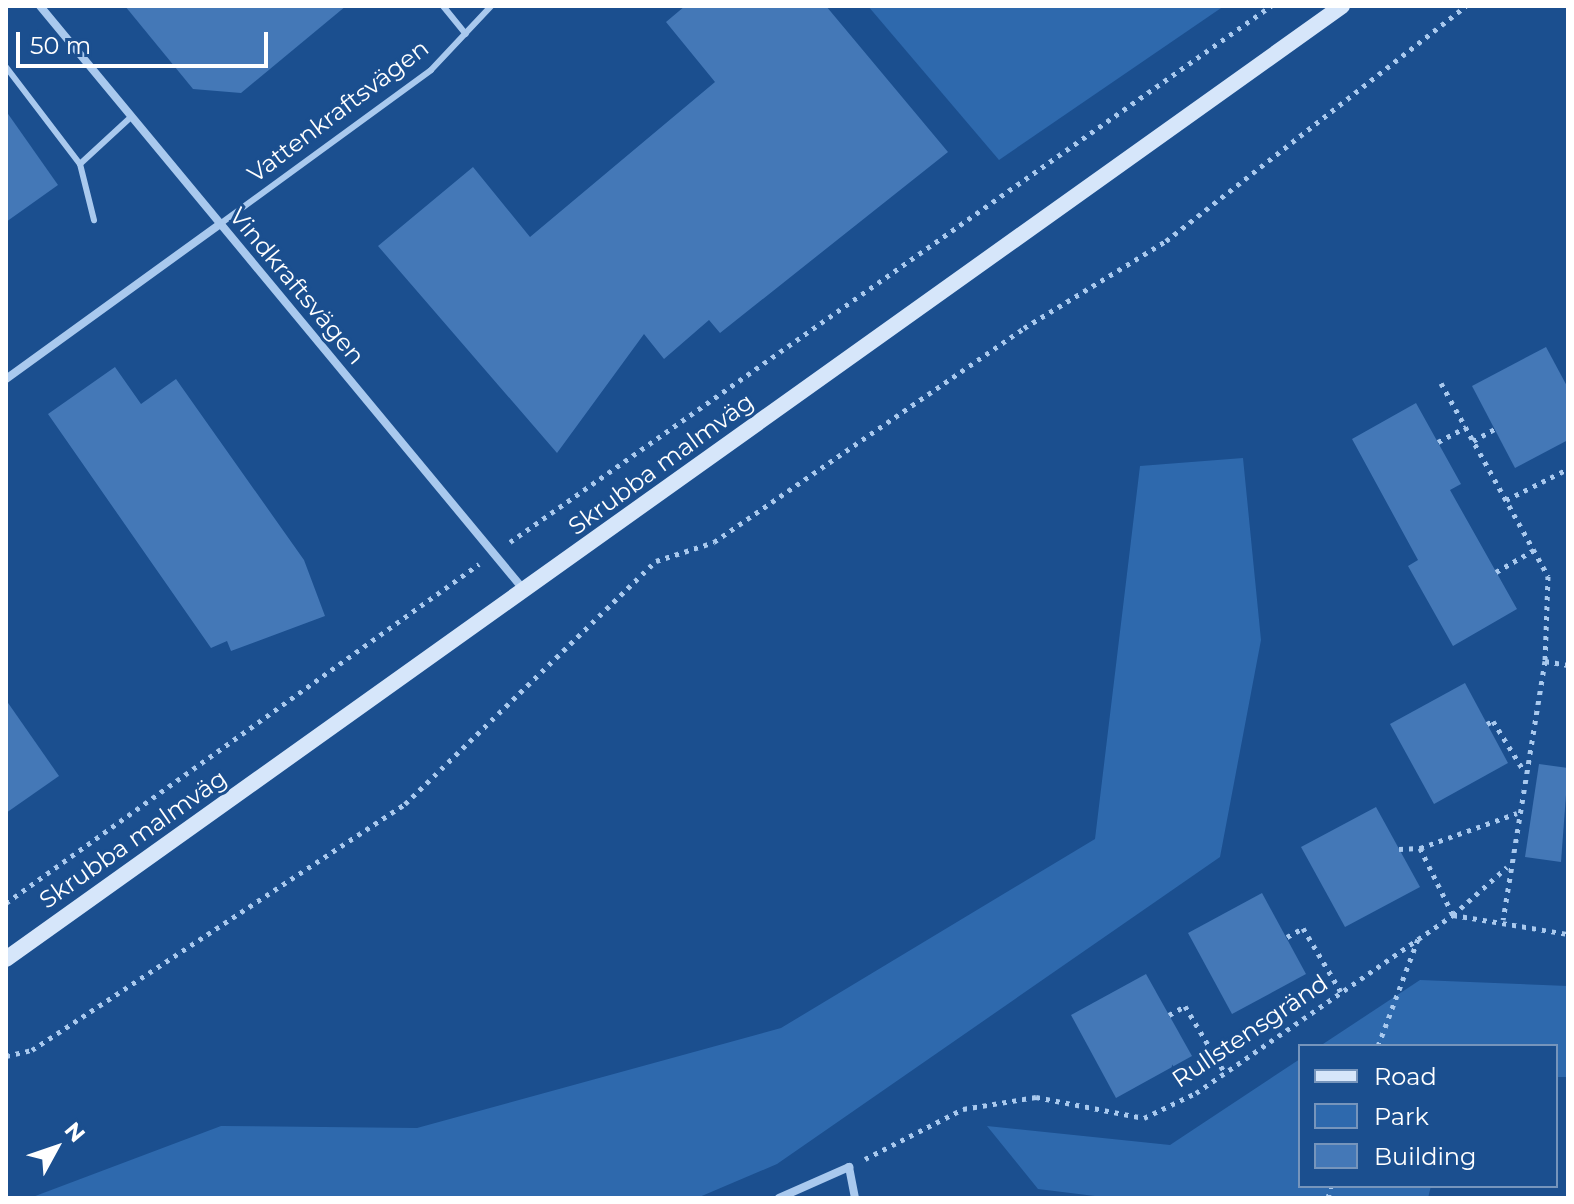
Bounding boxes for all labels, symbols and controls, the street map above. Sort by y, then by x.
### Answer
scale bar [20,16,272,66]
text: 50 m [30,31,91,60]
street label: Vattenkraftsvägen [242,34,434,188]
street label: Vindkraftsvägen [223,202,371,370]
street label: Skrubba malmväg [563,387,759,541]
street label: Skrubba malmväg [34,764,232,914]
street label: Rullstensgränd [1167,968,1333,1094]
legend [1298,1044,1558,1188]
text: Road [1374,1062,1437,1091]
text: Park [1374,1102,1429,1131]
north arrow [16,1108,96,1188]
text: N [59,1117,91,1148]
text: Building [1374,1142,1477,1171]

